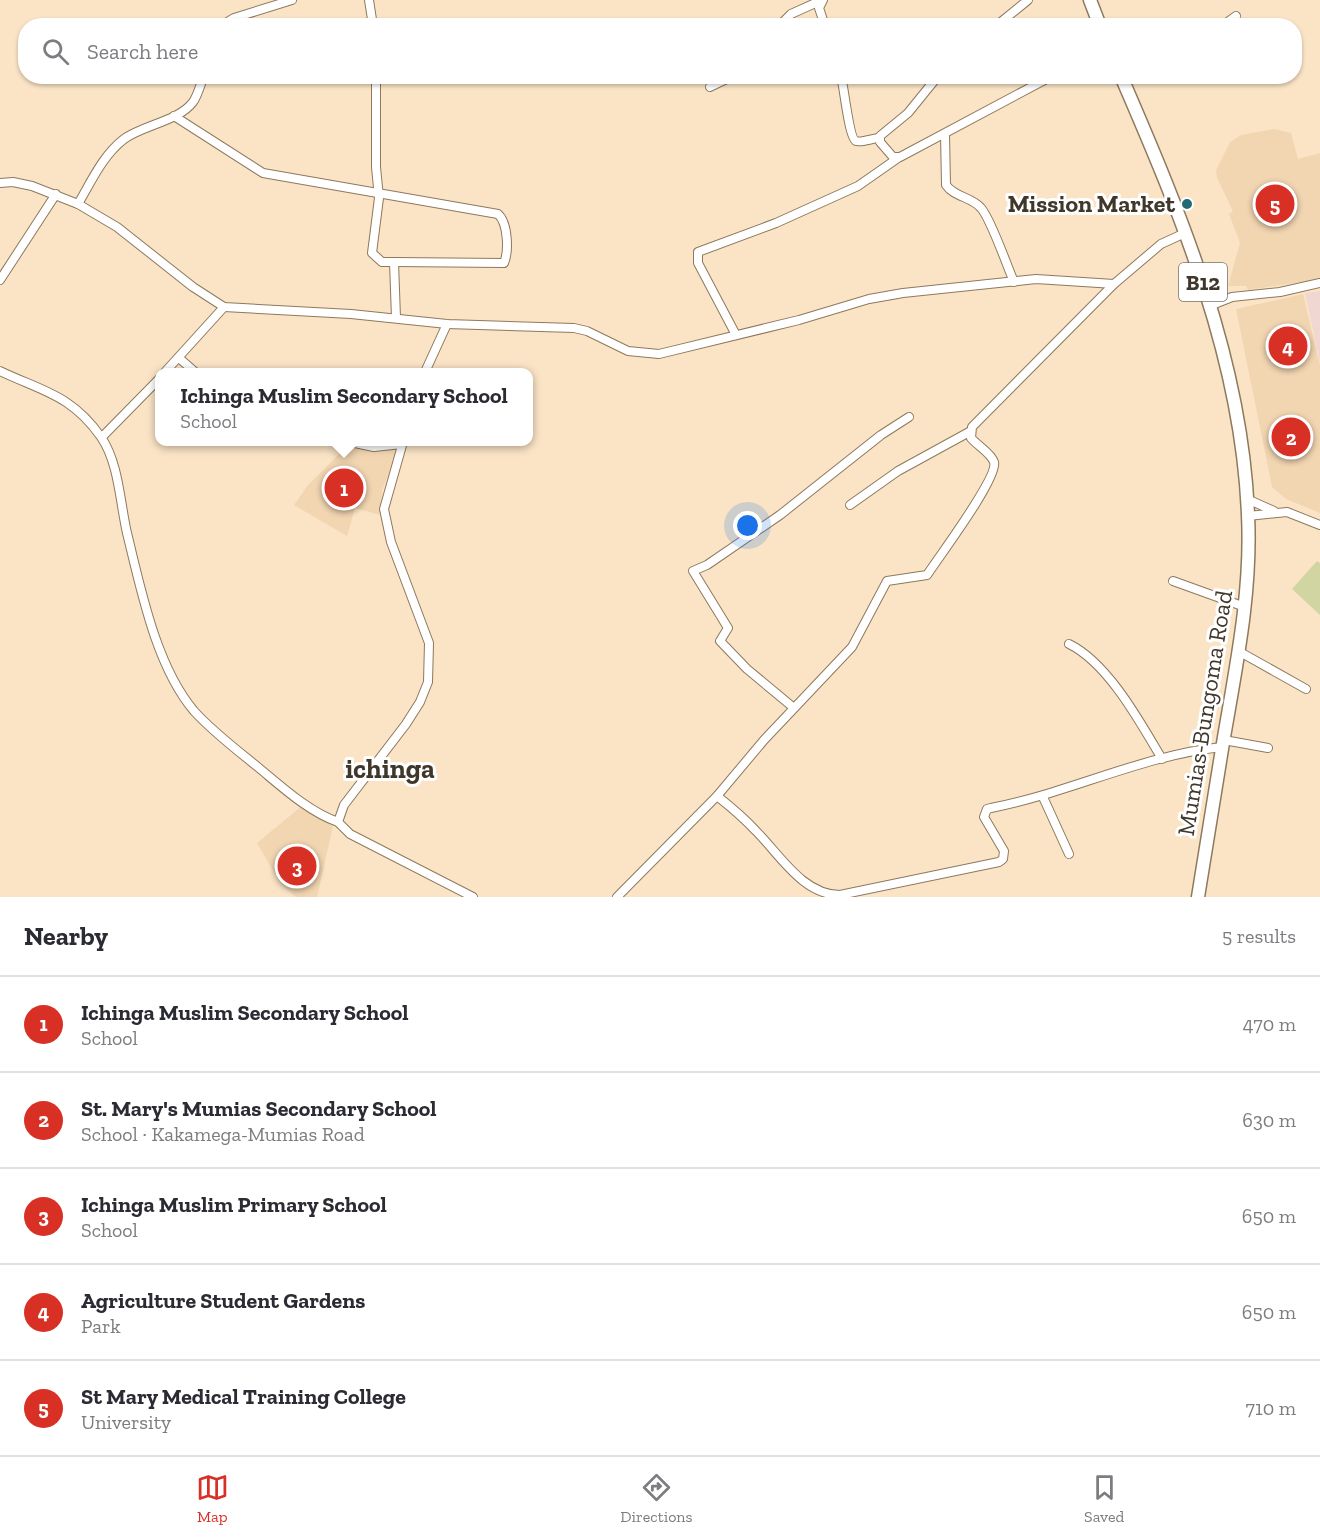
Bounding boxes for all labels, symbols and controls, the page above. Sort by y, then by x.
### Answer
search box [18,18,1302,84]
icon: search [39,35,72,68]
text: Search here [87,38,198,65]
pin: 5 [1256,182,1294,226]
place label: Mission Market [1008,189,1175,218]
marker: Mission Market [1180,197,1194,211]
road number: B12 [1179,263,1227,301]
pin: 4 [1268,324,1308,368]
popup [155,368,533,446]
text: Ichinga Muslim Secondary School [180,382,508,409]
text: School [180,409,237,433]
pin: 2 [1272,414,1310,460]
pin: 1 [324,466,364,510]
your location [733,511,762,540]
street label: Mumias-Bungoma Road [1171,588,1238,838]
district label: ichinga [345,753,435,785]
pin: 3 [278,844,316,888]
text: Nearby [24,920,108,952]
text: 5 results [1222,924,1296,948]
text: Ichinga Muslim Secondary School [81,999,409,1026]
text: 1 [39,1012,48,1036]
text: 470 m [1243,1012,1296,1036]
text: School [81,1026,138,1050]
text: St. Mary's Mumias Secondary School [81,1095,437,1122]
text: 2 [38,1108,49,1132]
text: 630 m [1242,1108,1296,1132]
text: School · Kakamega-Mumias Road [81,1122,365,1146]
text: Ichinga Muslim Primary School [81,1191,387,1218]
text: 3 [38,1204,49,1228]
text: 650 m [1242,1204,1296,1228]
text: School [81,1218,138,1242]
text: Agriculture Student Gardens [81,1287,365,1314]
text: 4 [38,1300,49,1324]
text: 650 m [1242,1300,1296,1324]
text: Park [81,1314,121,1338]
text: St Mary Medical Training College [81,1383,406,1410]
text: 5 [38,1396,49,1420]
text: 710 m [1246,1396,1296,1420]
text: University [81,1410,171,1434]
tab: Map [196,1471,229,1526]
tab: Directions [620,1471,693,1526]
tab: Saved [1084,1471,1124,1526]

